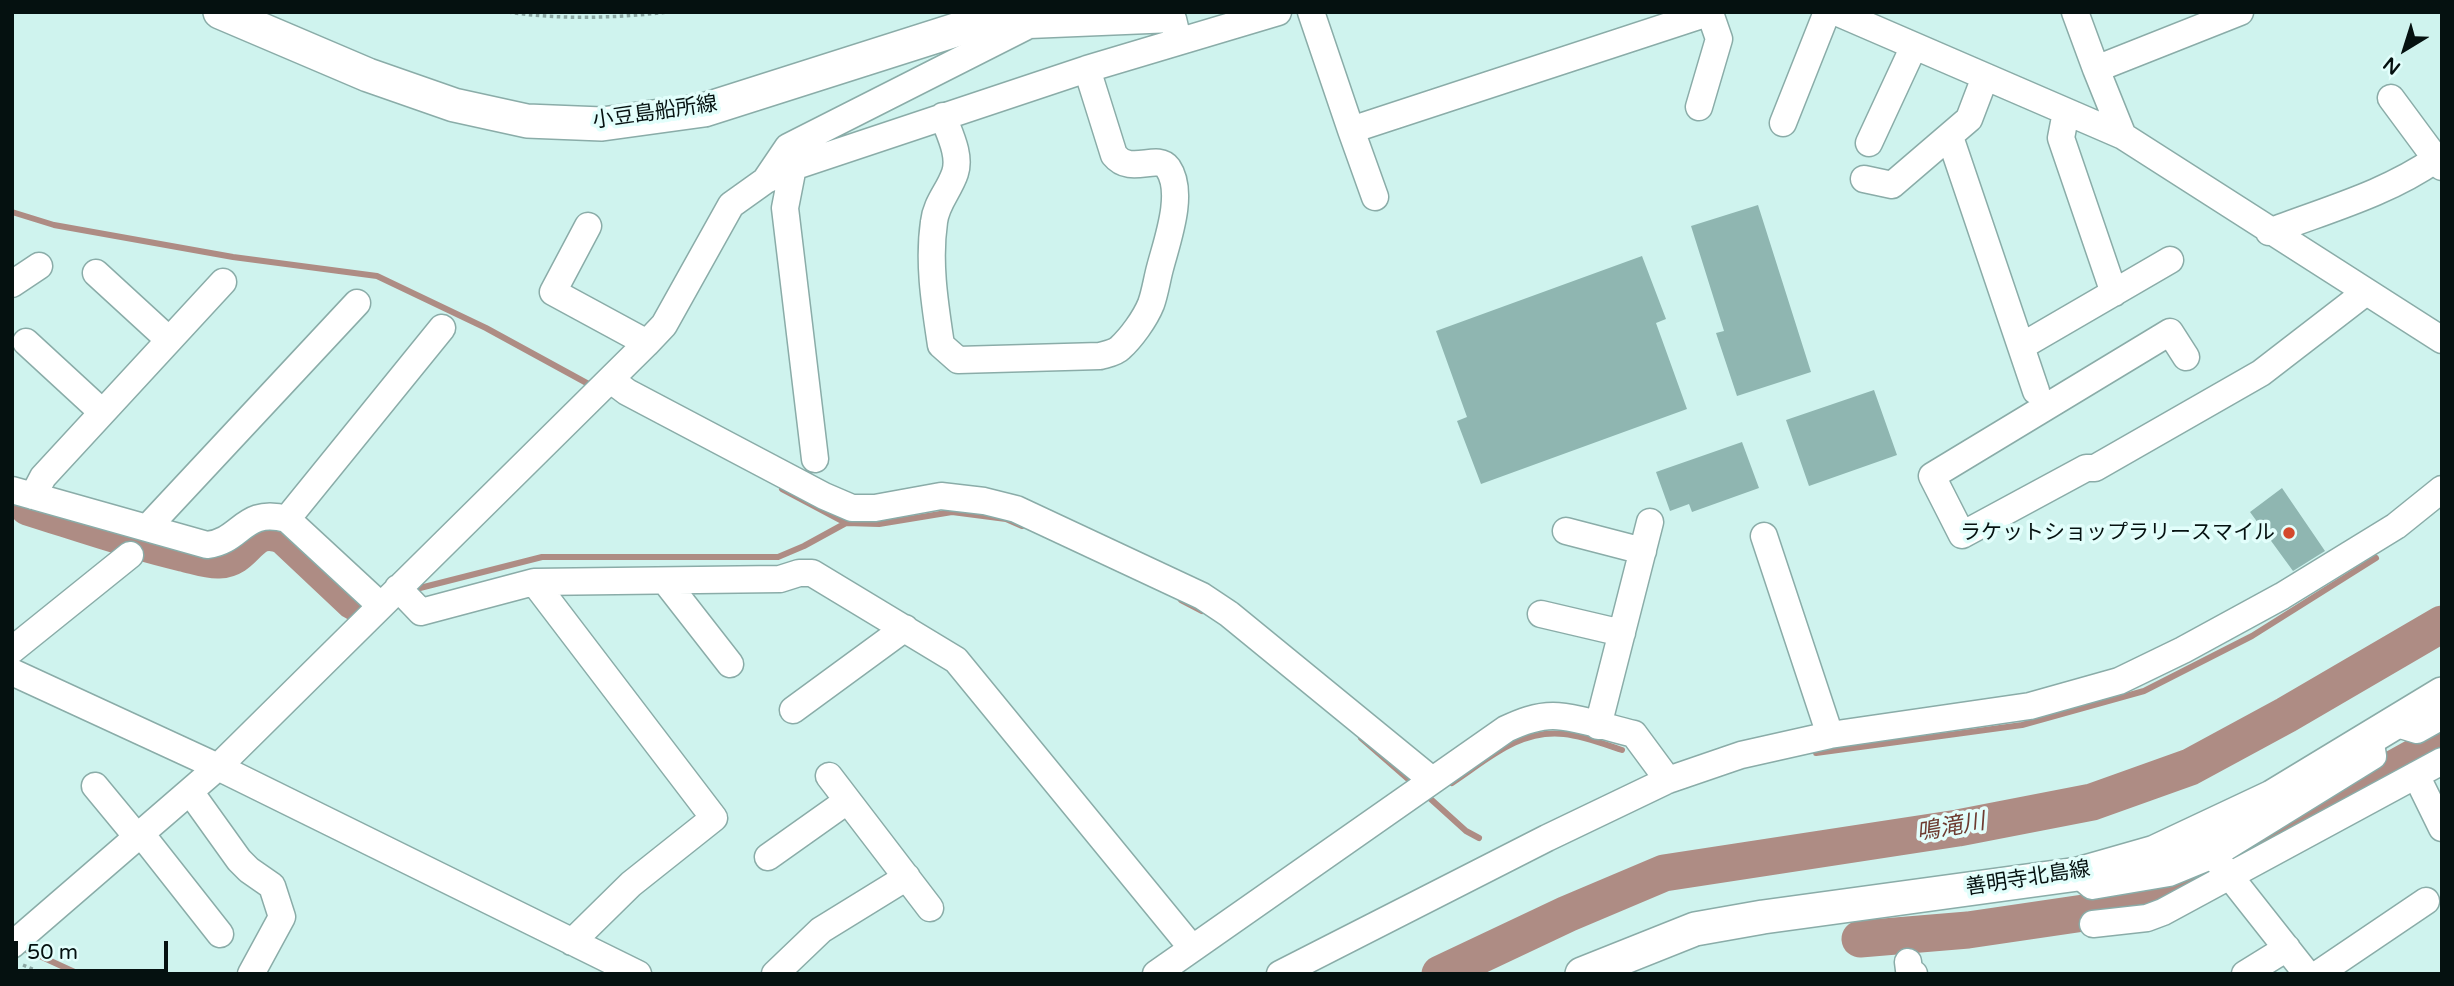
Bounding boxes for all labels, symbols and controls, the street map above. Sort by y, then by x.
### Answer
north arrow [2370,14,2440,84]
text: N [2379,52,2405,79]
street label: 小豆島船所線 [591,92,719,134]
place label: ラケットショップラリースマイル [1960,520,2275,546]
marker: ラケットショップラリースマイル [2281,525,2297,541]
water label: 鳴滝川 [1915,808,1987,848]
street label: 善明寺北島線 [1964,857,2092,901]
scale bar [18,926,172,970]
text: 50 m [27,940,78,965]

